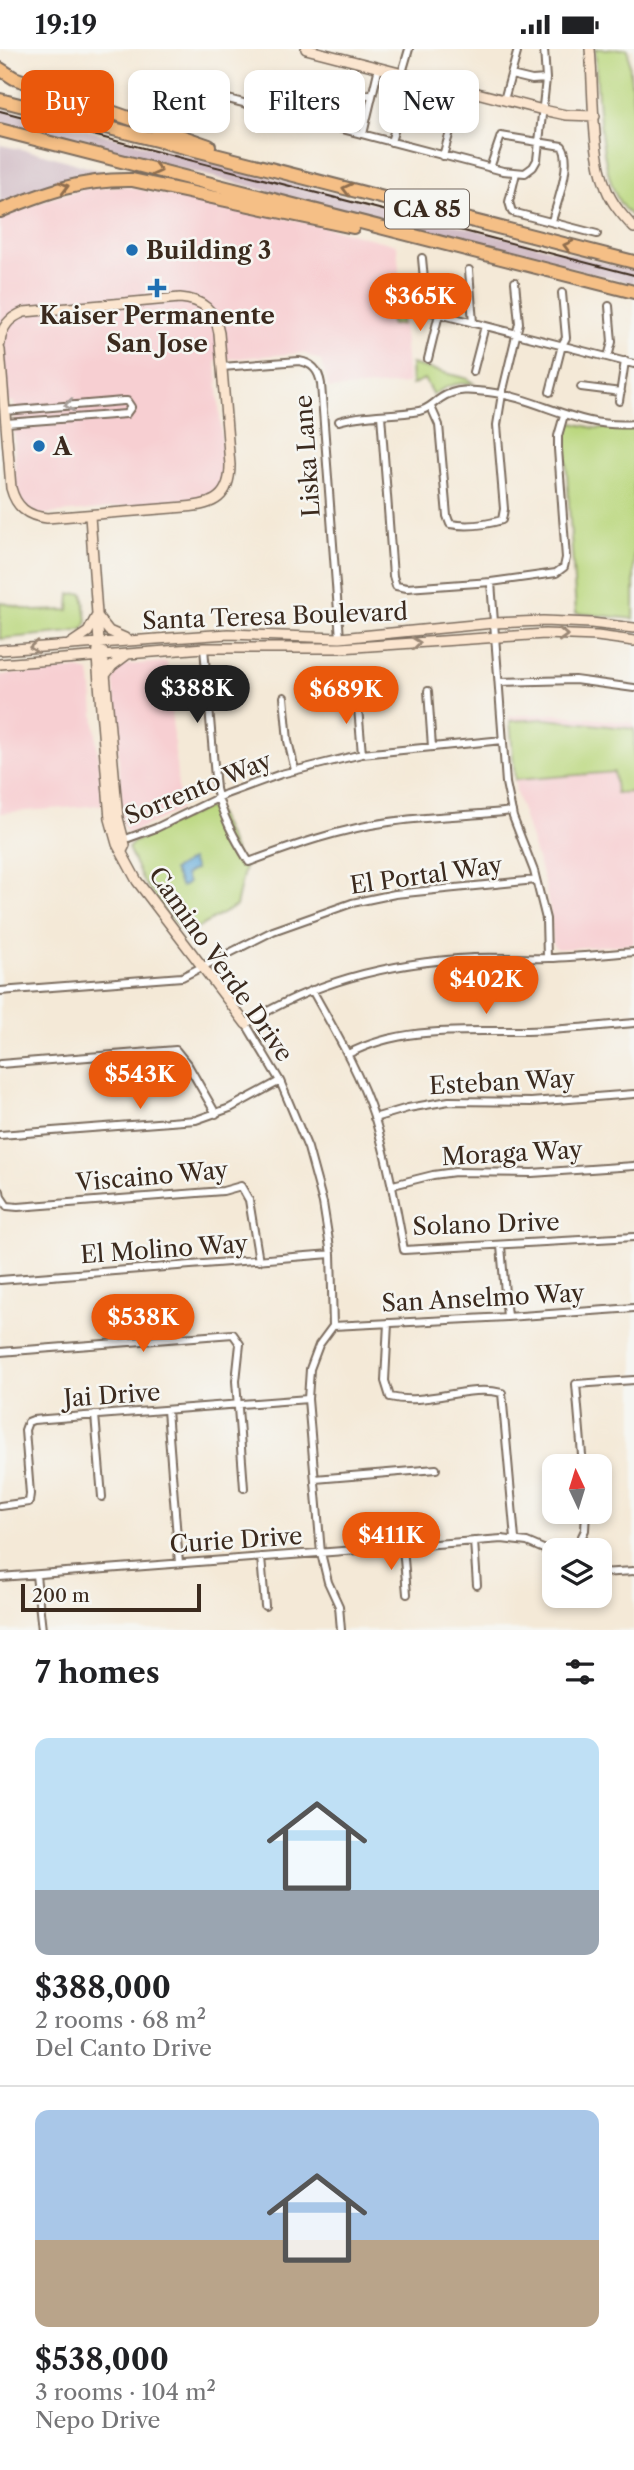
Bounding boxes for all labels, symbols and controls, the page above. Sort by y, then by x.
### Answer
text: 19:19 [35,9,97,41]
chip: Buy [21,70,114,133]
chip: Rent [128,70,230,133]
chip: Filters [244,70,365,133]
chip: New [379,70,479,133]
one-way arrow [150,162,162,176]
one-way arrow [58,181,70,195]
one-way arrow [342,183,354,197]
road number: CA 85 [385,189,469,229]
place label: Building 3 [146,236,271,265]
one-way arrow [562,240,574,254]
marker: Building 3 [124,242,140,258]
pin: $365K [371,273,469,333]
marker: Kaiser Permanente San Jose [147,278,167,298]
text: $365K [385,282,455,310]
place label: Kaiser Permanente San Jose [39,301,275,358]
street label: Liska Lane [288,394,326,518]
one-way arrow [64,397,75,412]
place label: A [52,432,73,461]
marker: A [31,438,47,454]
street label: Santa Teresa Boulevard [142,597,409,635]
one-way arrow [558,627,569,642]
one-way arrow [411,636,422,651]
one-way arrow [28,639,39,654]
pin: $388K [148,665,246,725]
pin: $689K [297,667,395,726]
text: $388K [161,674,233,702]
text: $689K [310,675,382,703]
street label: Sorrento Way [120,745,276,831]
street label: El Portal Way [348,850,505,900]
street label: Camino Verde Drive [143,861,299,1067]
pin: $402K [437,957,535,1016]
text: $402K [449,965,523,993]
pin: $543K [91,1051,189,1111]
text: $543K [105,1060,175,1088]
street label: Esteban Way [428,1064,576,1100]
street label: Moraga Way [441,1135,584,1171]
street label: Viscaino Way [74,1155,230,1197]
street label: Solano Drive [412,1207,560,1241]
street label: El Molino Way [79,1229,249,1269]
street label: San Anselmo Way [381,1278,586,1318]
pin: $538K [94,1295,192,1354]
text: $538K [107,1303,179,1331]
street label: Jai Drive [59,1377,161,1413]
north arrow [542,1454,612,1524]
map controls [542,1454,612,1608]
pin: $411K [342,1513,440,1572]
street label: Curie Drive [169,1521,303,1559]
text: $411K [358,1521,424,1549]
button: layers [542,1538,612,1608]
scale bar [21,1581,201,1613]
text: 200 m [32,1584,90,1607]
icon: filters [561,1653,599,1691]
text: 7 homes [35,1654,160,1691]
icon: home [254,1783,380,1909]
text: $388,000 [35,1969,171,2006]
text: 2 rooms · 68 m² [35,2006,206,2034]
text: Del Canto Drive [35,2034,212,2062]
icon: home [254,2155,380,2281]
text: $538,000 [35,2341,169,2378]
text: 3 rooms · 104 m² [35,2378,216,2406]
text: Nepo Drive [35,2406,161,2434]

